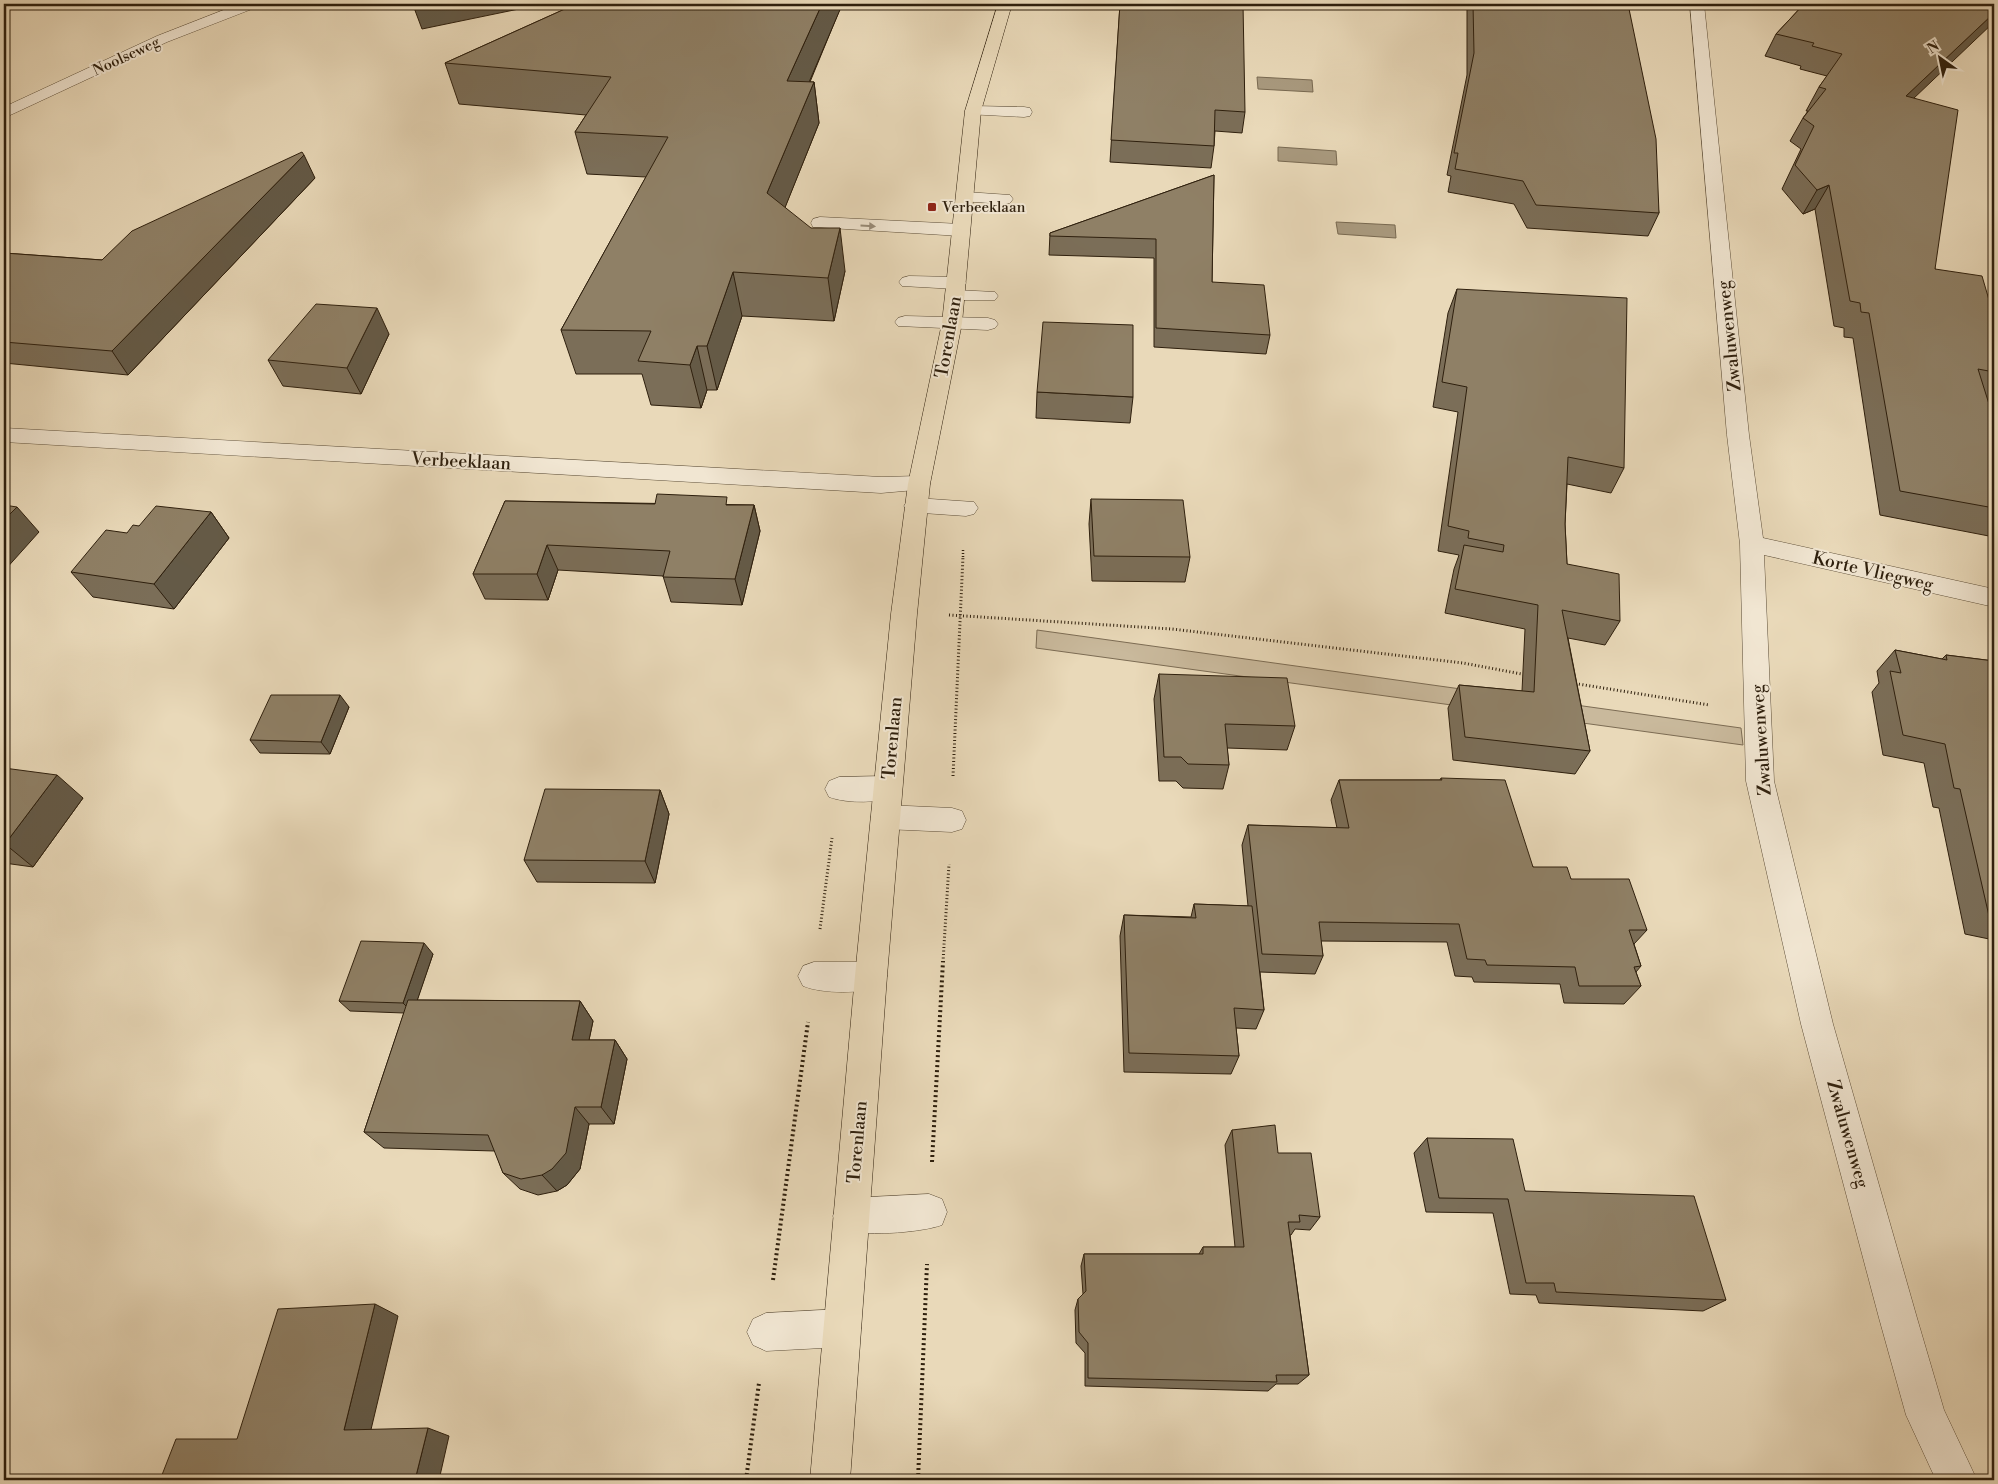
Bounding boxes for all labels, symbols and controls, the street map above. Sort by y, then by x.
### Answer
north arrow [1916,32,1966,82]
street label: Noolseweg [90,33,163,80]
text: N [1924,37,1943,59]
place label: Verbeeklaan [941,198,1026,217]
marker: Verbeeklaan [926,201,938,213]
one-way arrow [861,222,877,230]
street label: Zwaluwenweg [1712,279,1747,393]
street label: Torenlaan [930,294,967,380]
street label: Verbeeklaan [409,447,512,476]
street label: Korte Vliegweg [1810,546,1936,597]
street label: Zwaluwenweg [1746,683,1777,796]
street label: Torenlaan [877,695,908,780]
street label: Zwaluwenweg [1821,1077,1874,1191]
street label: Torenlaan [842,1099,873,1184]

